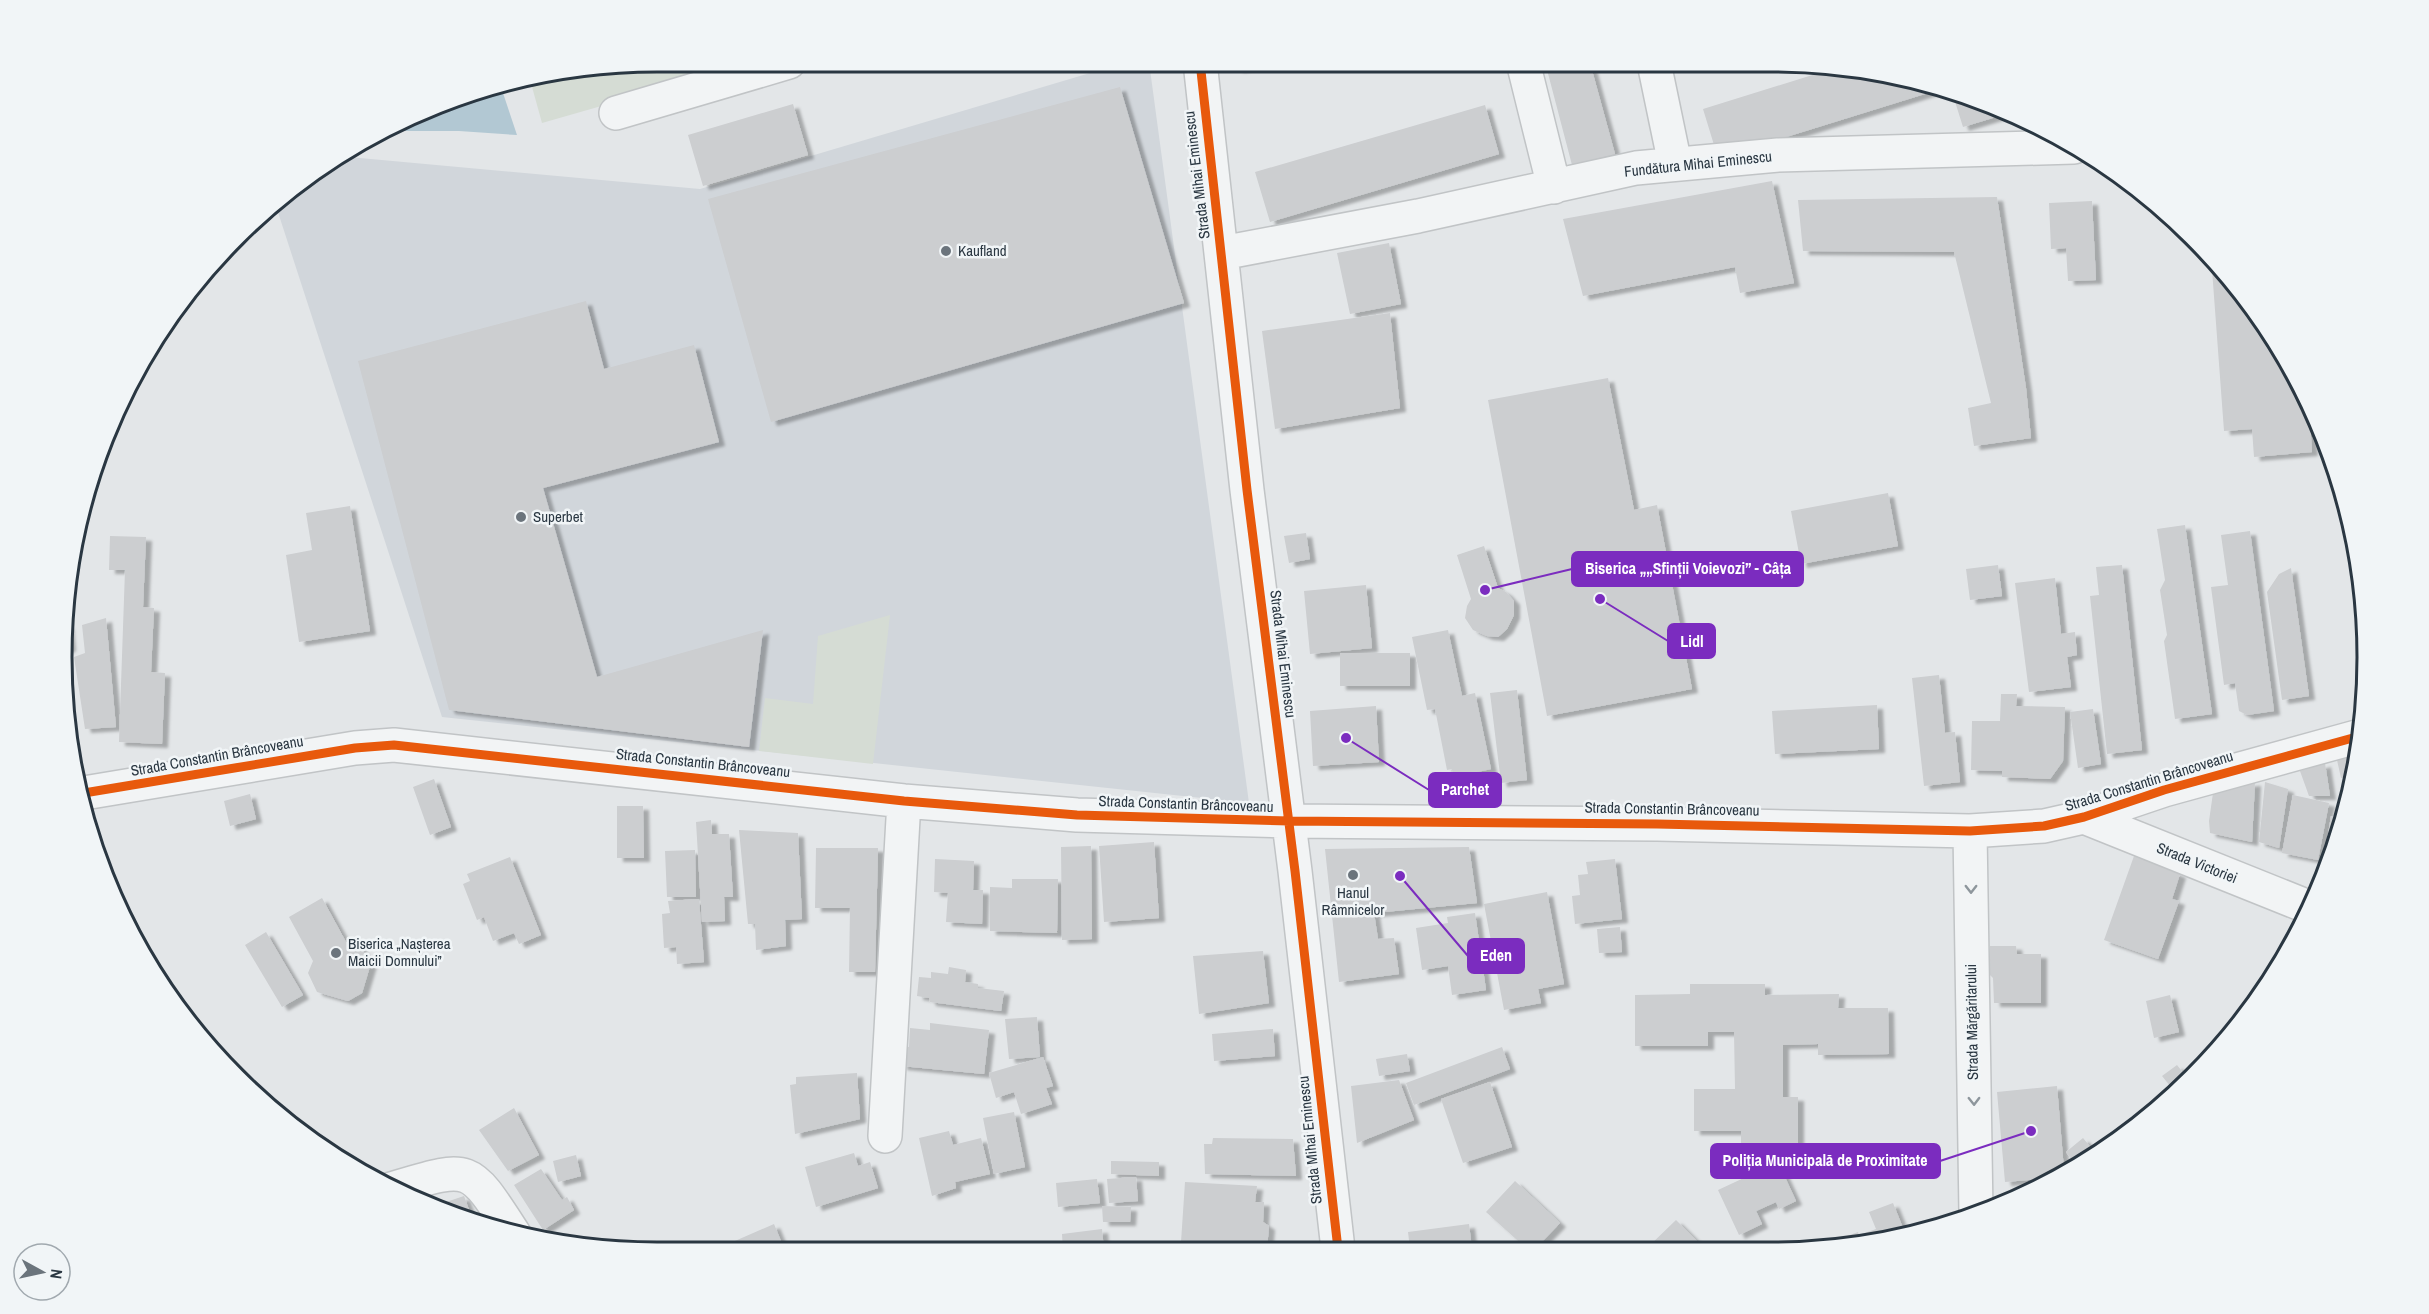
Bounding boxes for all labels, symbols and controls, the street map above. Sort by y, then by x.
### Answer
street label: Strada Mihai Eminescu [1178,110,1215,240]
street label: Fundătura Mihai Eminescu [1623,145,1773,182]
place label: Kaufland [958,240,1007,261]
marker: Kaufland [939,244,953,258]
place label: Superbet [533,506,584,527]
marker: Superbet [514,510,528,524]
callout: Biserica „„Sfinții Voievozi” - Câța [1572,552,1803,586]
text: Biserica „„Sfinții Voievozi” - Câța [1585,557,1792,579]
street label: Strada Mihai Eminescu [1265,589,1302,719]
callout: Lidl [1668,624,1715,658]
text: Lidl [1680,630,1704,652]
street label: Strada Constantin Brâncoveanu [129,730,305,781]
street label: Strada Constantin Brâncoveanu [615,743,791,782]
street label: Strada Constantin Brâncoveanu [2062,745,2236,816]
callout: Parchet [1429,773,1501,807]
text: Parchet [1441,778,1490,800]
street label: Strada Constantin Brâncoveanu [1098,790,1274,817]
street label: Strada Constantin Brâncoveanu [1584,796,1760,821]
street label: Strada Victoriei [2154,837,2241,888]
marker: Hanul Râmnicelor [1346,868,1360,882]
place label: Hanul Râmnicelor [1322,882,1384,920]
one-way arrow [1965,885,1977,894]
place label: Biserica „Nașterea Maicii Domnului” [348,933,451,971]
callout: Eden [1468,939,1524,973]
text: Eden [1480,944,1512,966]
marker: Biserica „Nașterea Maicii Domnului” [329,946,343,960]
street label: Strada Mărgăritarului [1960,964,1983,1080]
street label: Strada Mihai Eminescu [1292,1075,1327,1205]
one-way arrow [1968,1096,1980,1105]
callout: Poliția Municipală de Proximitate [1711,1144,1940,1178]
text: Poliția Municipală de Proximitate [1723,1149,1927,1171]
north arrow [12,1242,72,1302]
text: N [45,1268,68,1280]

